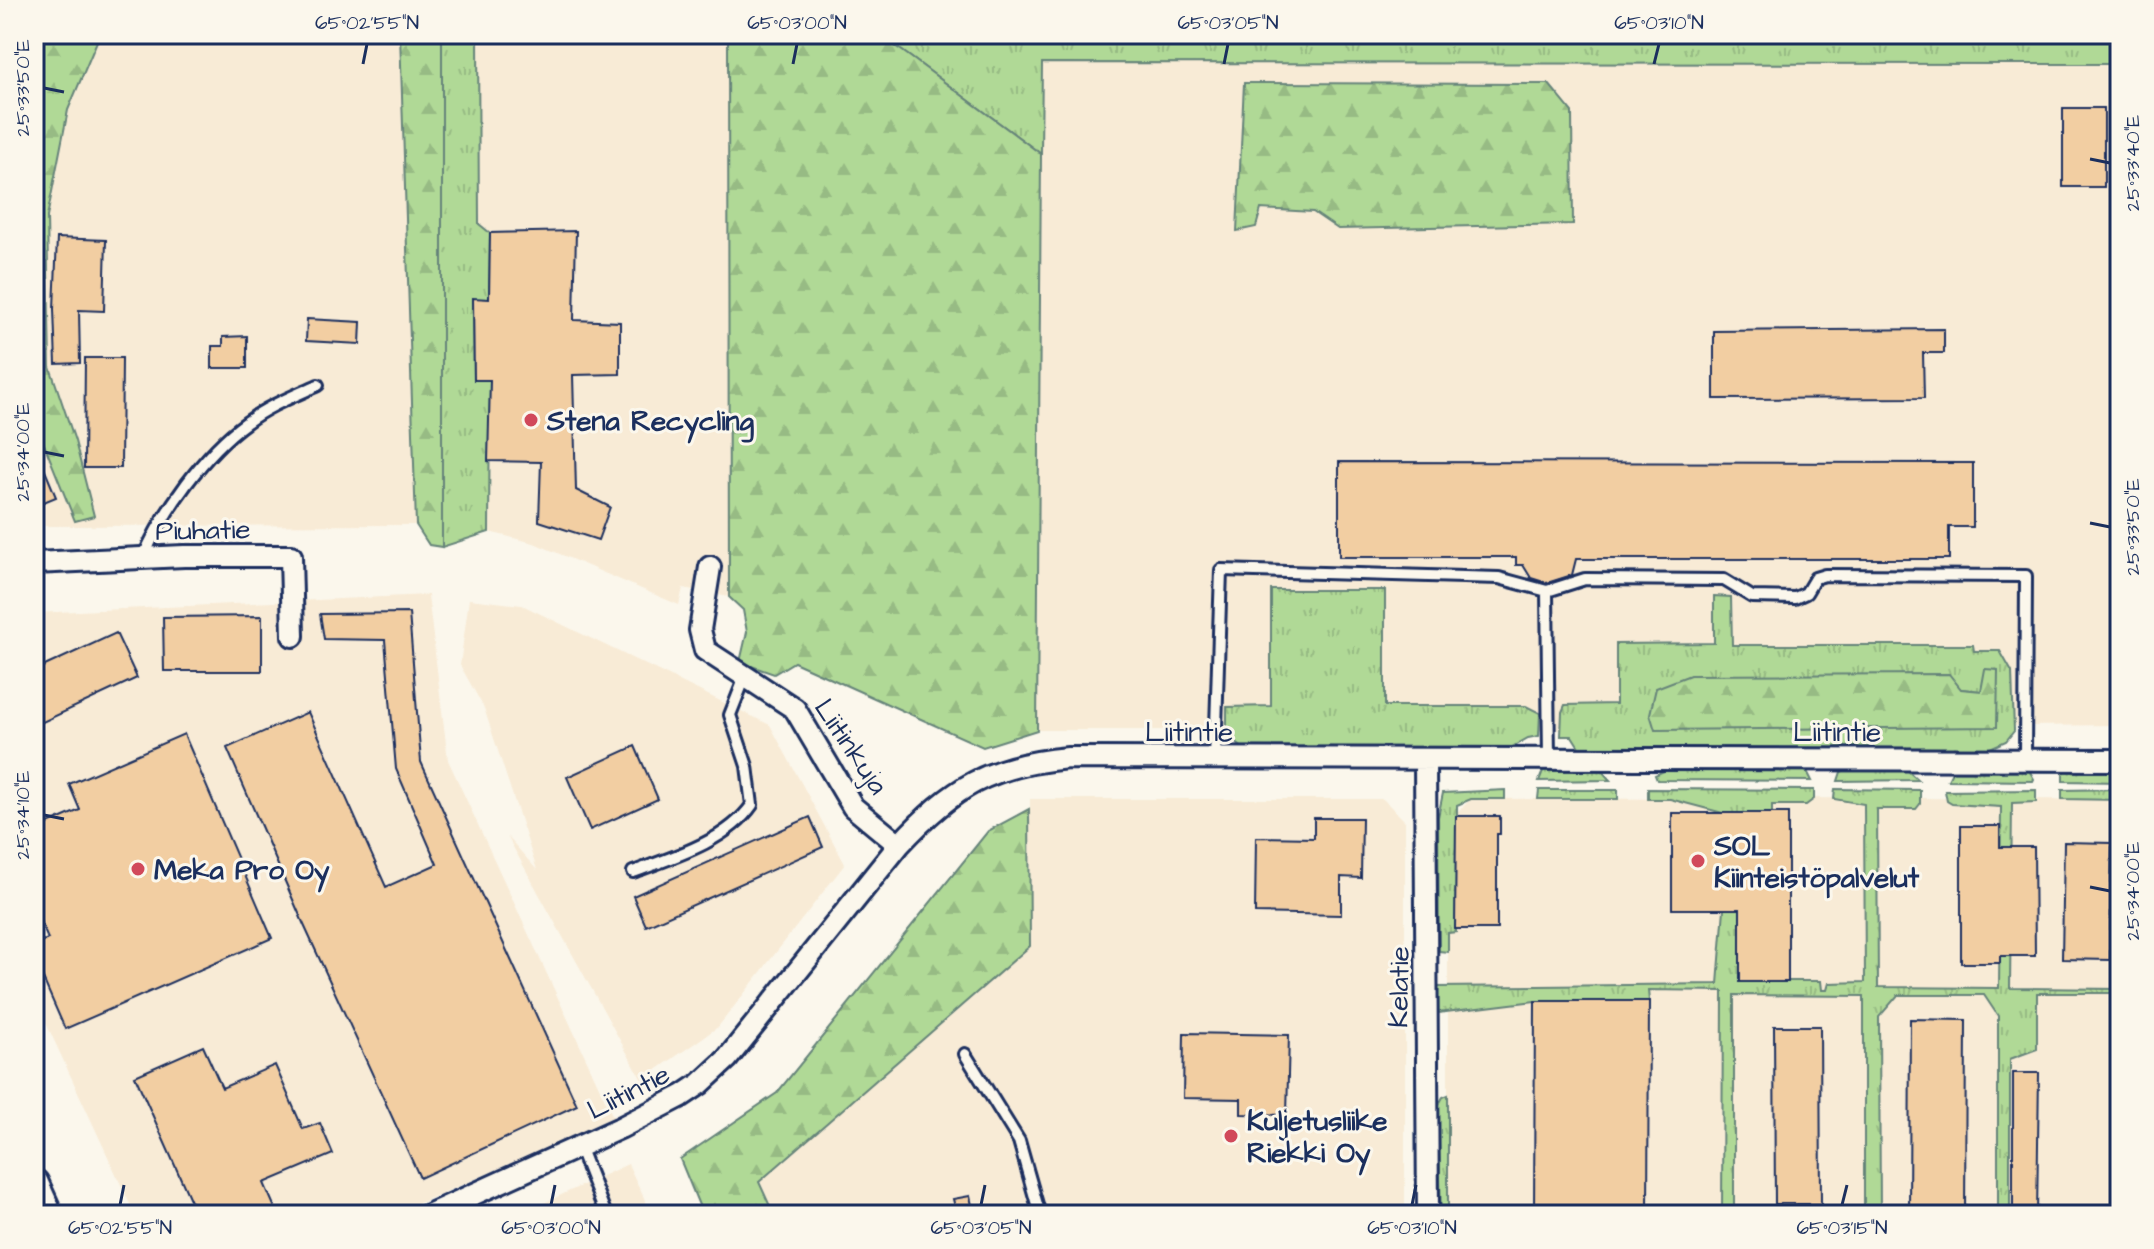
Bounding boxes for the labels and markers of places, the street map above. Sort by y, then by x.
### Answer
place label: Stena Recycling [546,402,754,444]
marker: Stena Recycling [522,411,540,429]
place label: SOL Kiinteistöpalvelut [1713,827,1920,899]
place label: Meka Pro Oy [154,851,330,893]
marker: SOL Kiinteistöpalvelut [1689,852,1707,870]
marker: Meka Pro Oy [129,860,147,878]
place label: Kuljetusliike Riekki Oy [1247,1102,1388,1176]
marker: Kuljetusliike Riekki Oy [1222,1127,1240,1145]

